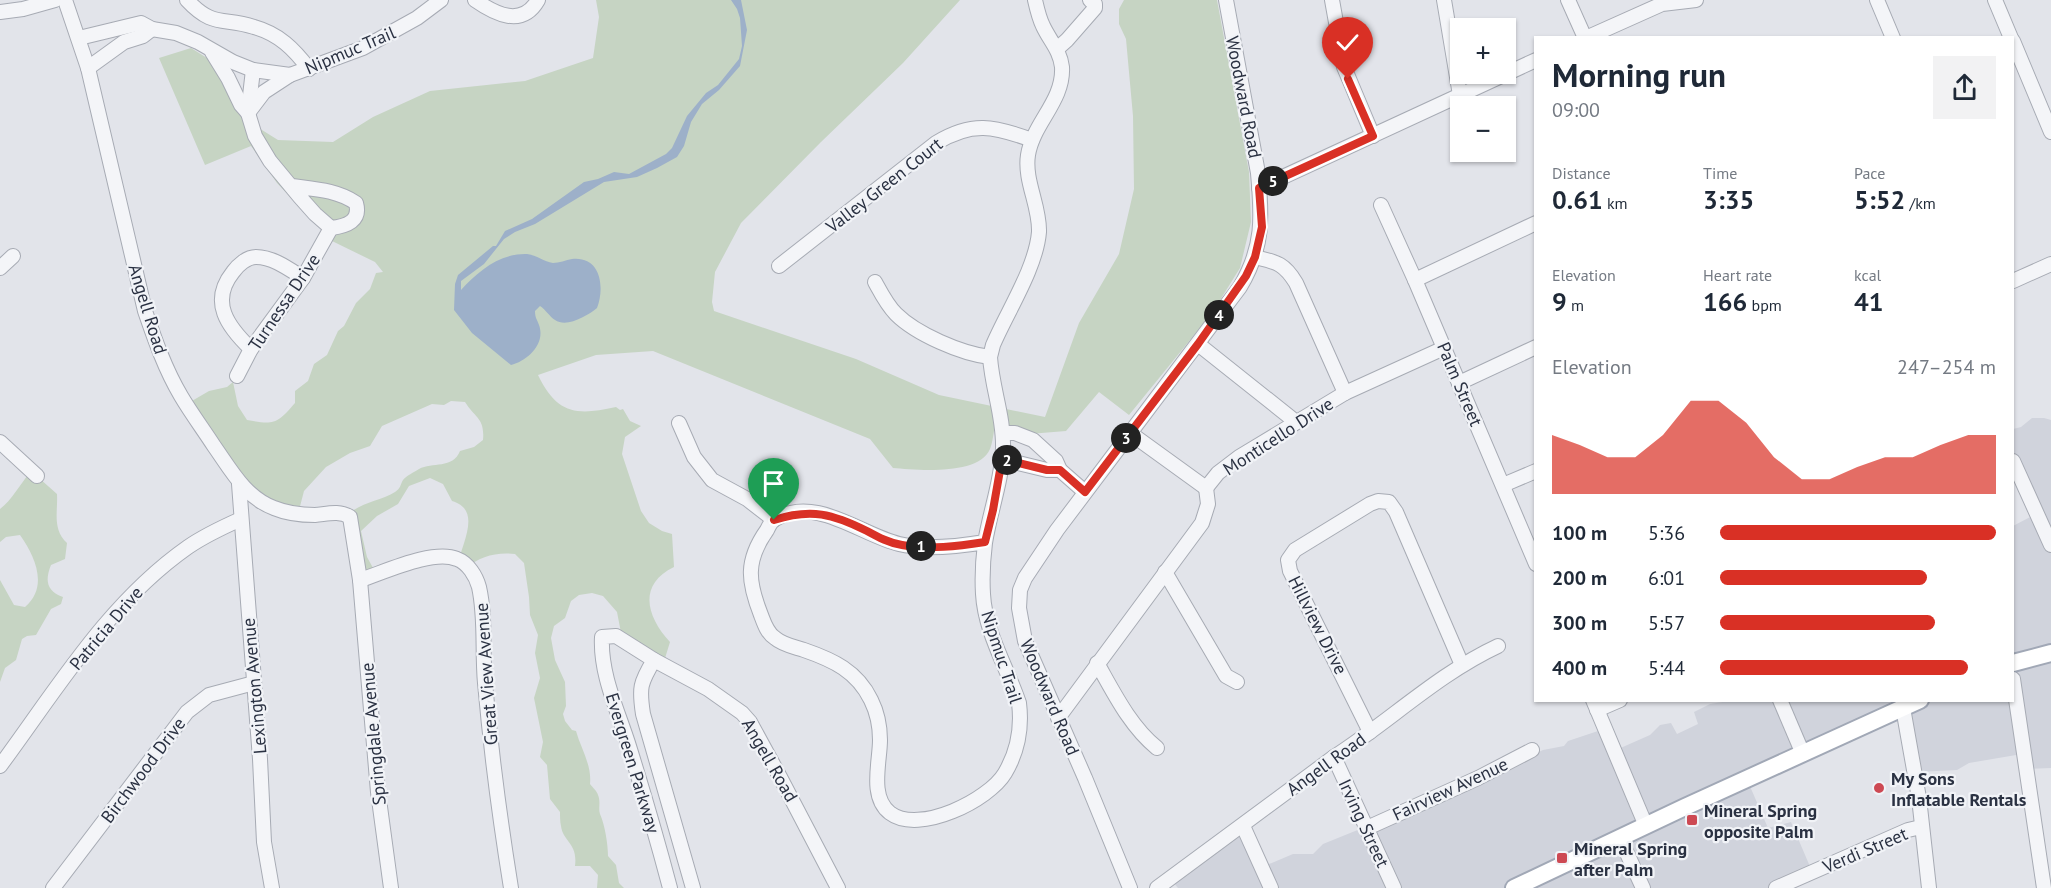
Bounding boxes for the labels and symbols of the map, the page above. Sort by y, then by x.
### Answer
pin [1322,17,1373,79]
street label: Nipmuc Trail [301,20,399,79]
street label: Woodward Road [1221,34,1267,160]
street label: Valley Green Court [820,132,947,238]
pin: 5 [1258,166,1288,196]
street label: Turnessa Drive [243,249,325,355]
street label: Angell Road [123,261,173,357]
pin: 4 [1204,300,1234,330]
street label: Palm Street [1432,339,1488,429]
street label: Monticello Drive [1219,392,1337,480]
pin: 3 [1111,423,1141,453]
pin: 2 [992,445,1022,475]
pin [748,458,799,520]
pin: 1 [906,531,936,561]
street label: Hillview Drive [1283,572,1353,678]
street label: Patricia Drive [64,581,148,675]
street label: Great View Avenue [470,602,502,746]
street label: Nipmuc Trail [976,608,1028,707]
street label: Lexington Avenue [237,617,271,755]
street label: Woodward Road [1015,635,1085,759]
street label: Springdale Avenue [355,662,391,806]
street label: Evergreen Parkway [601,690,665,837]
street label: Birchwood Drive [96,713,190,827]
street label: Angell Road [737,714,803,806]
street label: Angell Road [1282,727,1370,801]
street label: Fairview Avenue [1389,752,1511,826]
place label: My Sons Inflatable Rentals [1891,767,2027,811]
street label: Irving Street [1333,775,1395,871]
marker: My Sons Inflatable Rentals [1872,781,1886,795]
place label: Mineral Spring opposite Palm [1704,799,1817,843]
marker: Mineral Spring opposite Palm [1685,813,1699,827]
street label: Verdi Street [1818,822,1911,879]
place label: Mineral Spring after Palm [1574,837,1687,881]
marker: Mineral Spring after Palm [1555,851,1569,865]

